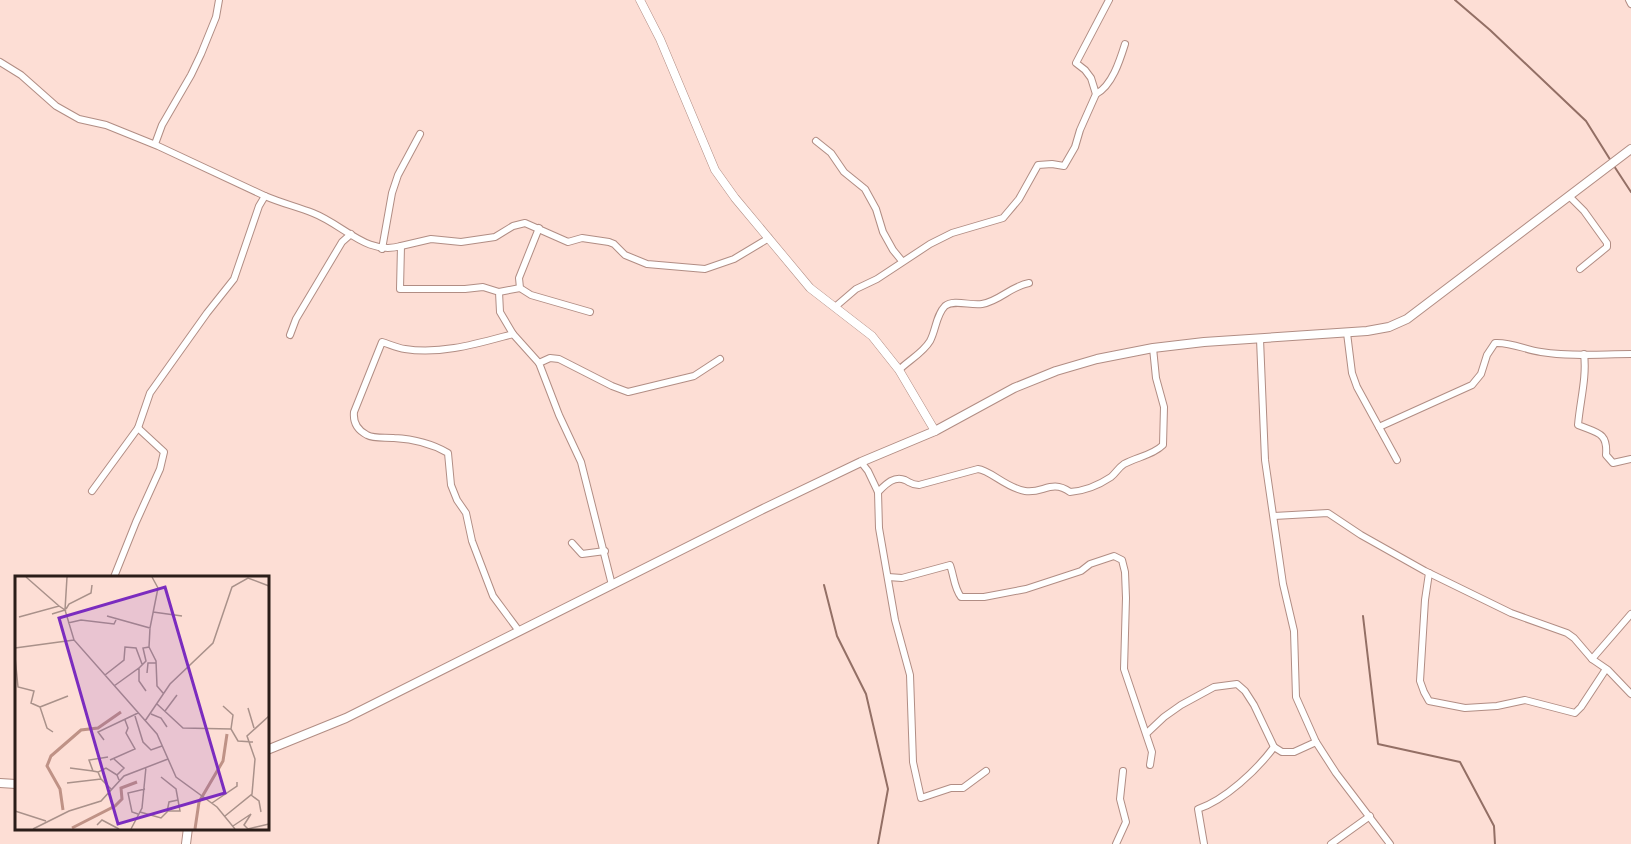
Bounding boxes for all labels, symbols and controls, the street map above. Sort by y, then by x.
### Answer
inset map [15,576,268,829]

